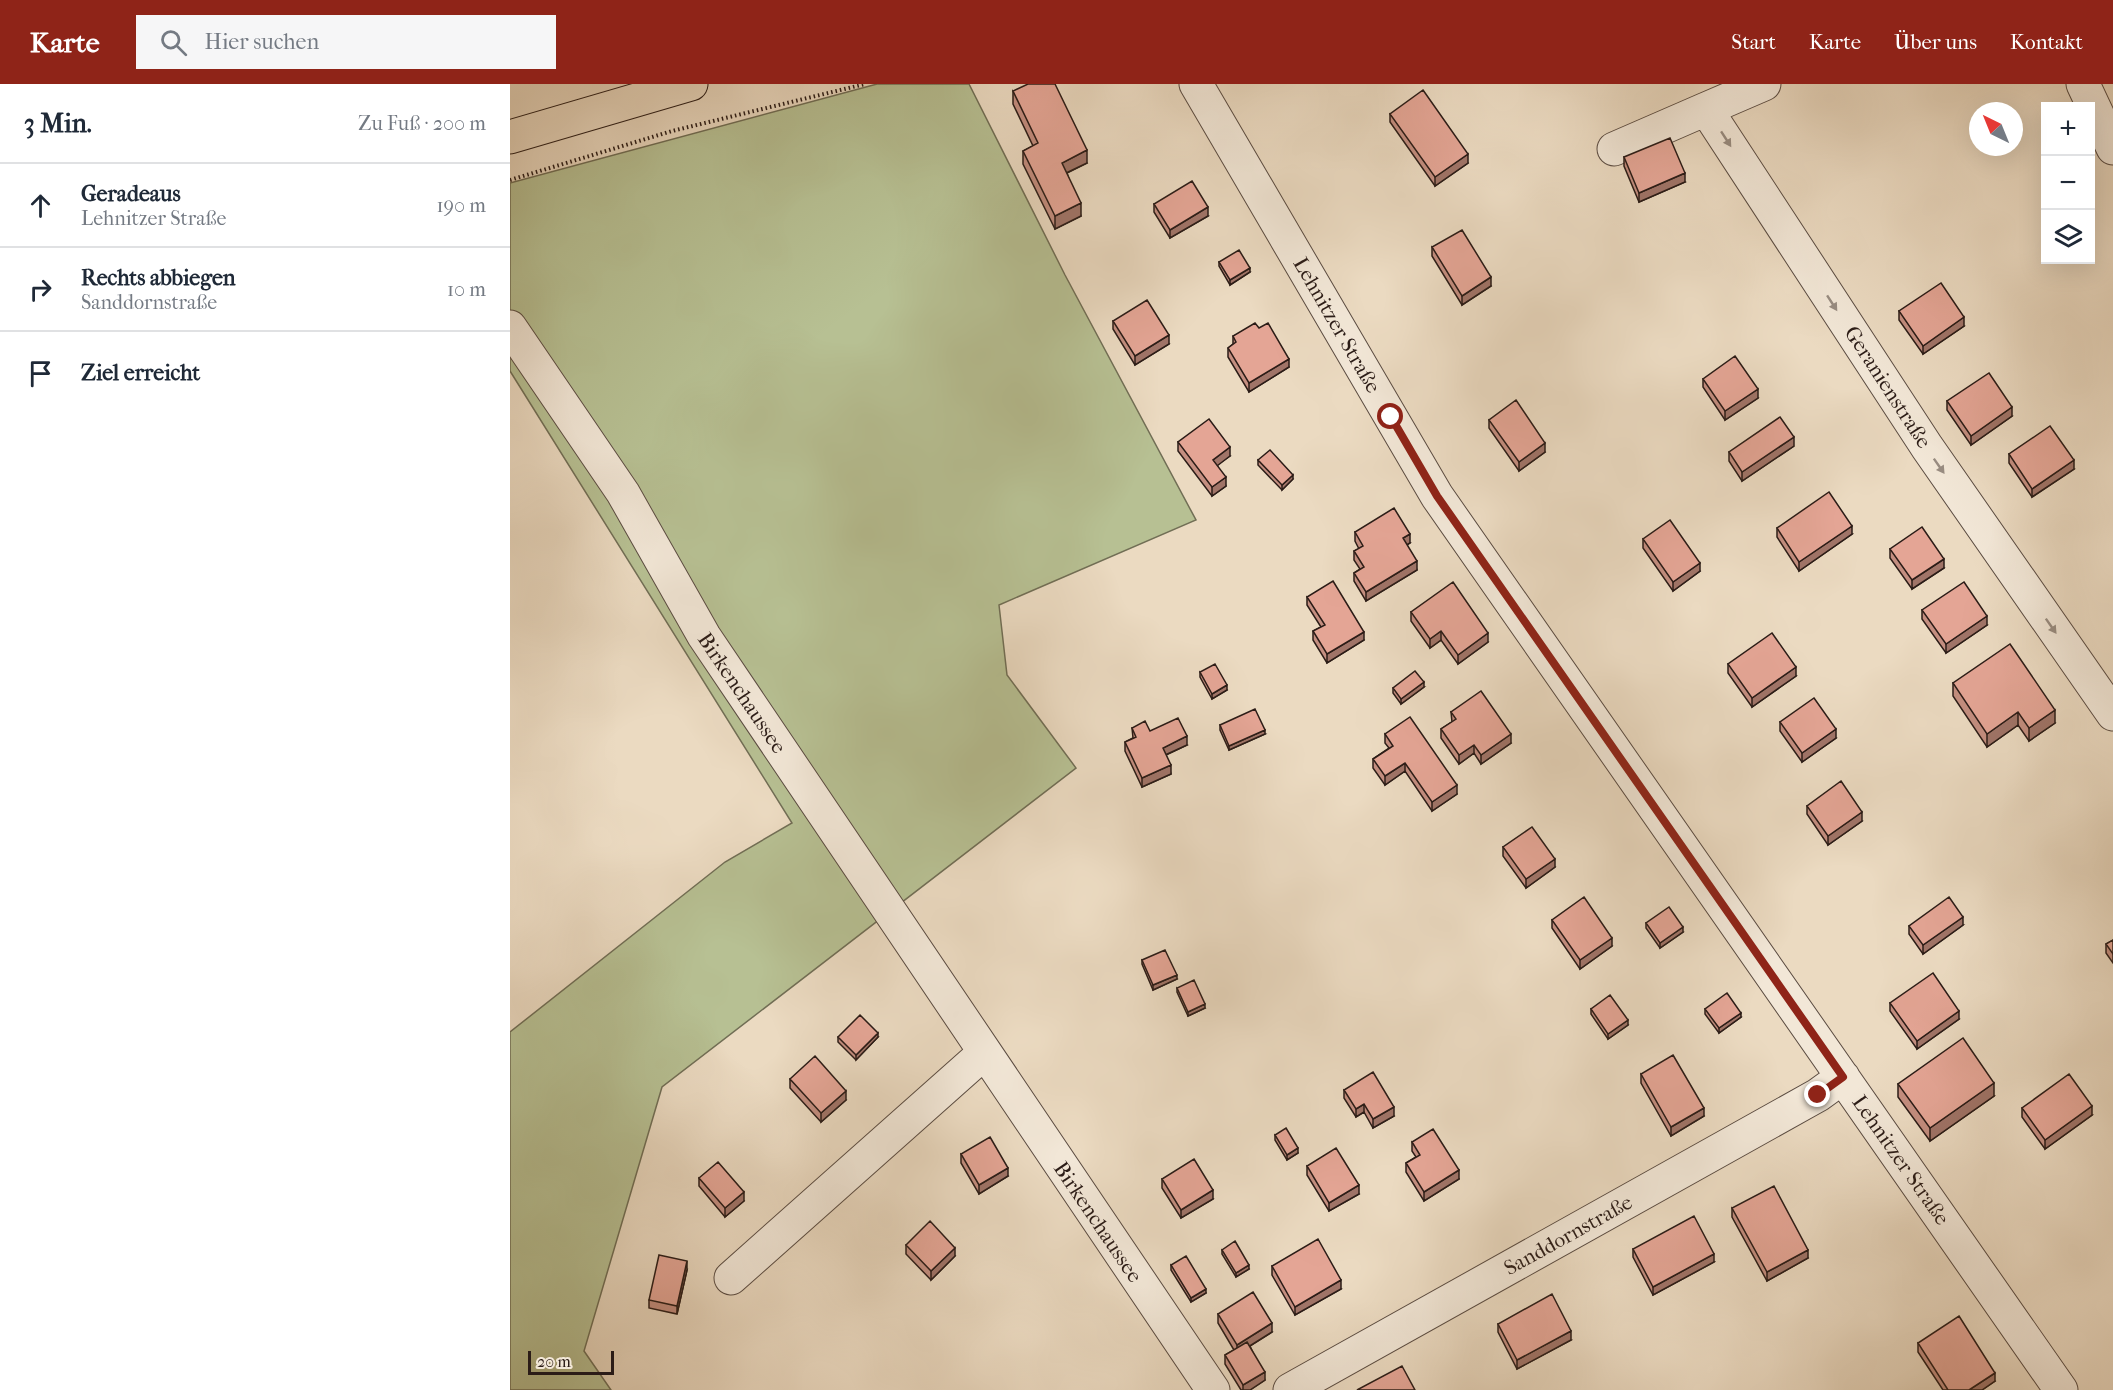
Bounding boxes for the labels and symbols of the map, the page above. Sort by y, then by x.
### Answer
north arrow [1969,102,2023,156]
one-way arrow [1720,131,1732,147]
street label: Lehnitzer Straße [1288,253,1386,397]
one-way arrow [1827,295,1838,311]
street label: Geranienstraße [1840,322,1936,452]
route start [1377,403,1403,429]
one-way arrow [1933,457,1945,473]
one-way arrow [2045,617,2057,633]
street label: Birkenchaussee [693,628,791,758]
route end [1804,1081,1830,1107]
street label: Lehnitzer Straße [1847,1091,1955,1229]
street label: Birkenchaussee [1049,1157,1147,1287]
street label: Sanddornstraße [1500,1190,1636,1280]
scale bar [528,1348,614,1376]

